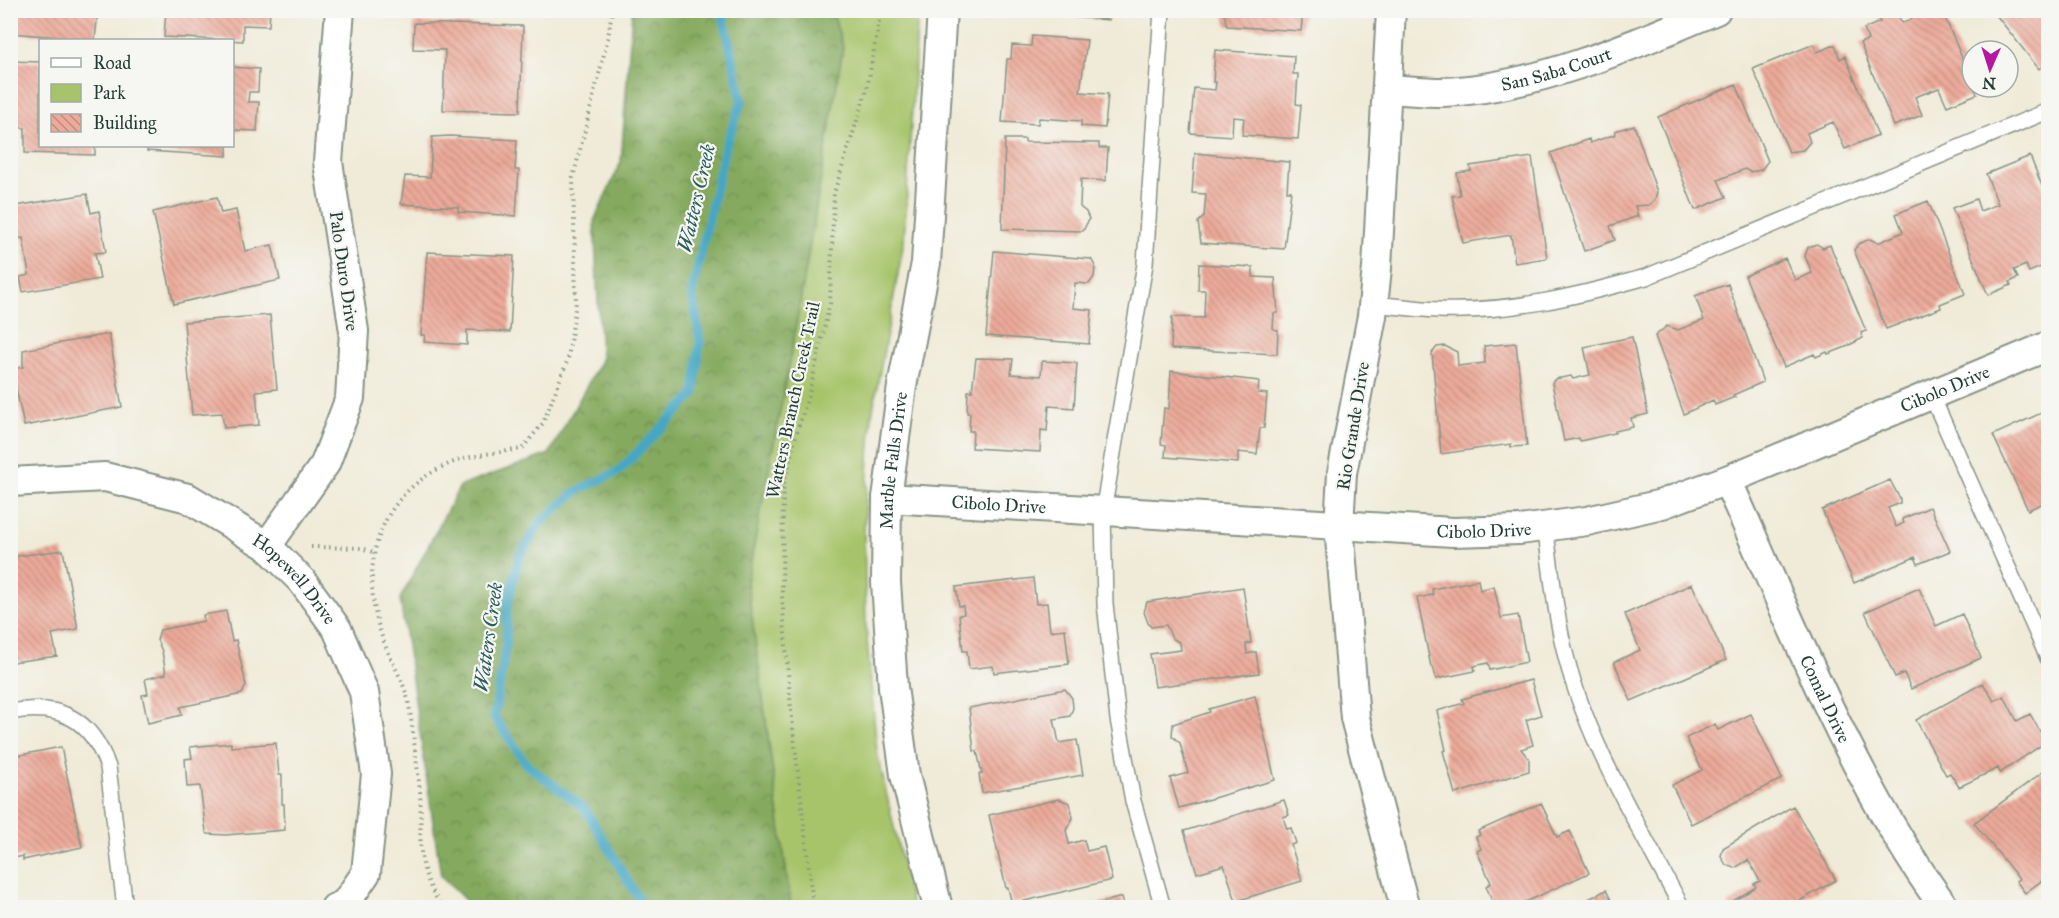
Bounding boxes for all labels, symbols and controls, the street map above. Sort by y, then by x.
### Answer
legend [39,39,234,147]
north arrow [1960,39,2020,99]
street label: San Saba Court [1499,42,1615,96]
text: Road [93,52,131,74]
text: N [1982,74,1997,93]
text: Park [93,82,126,104]
text: Building [93,112,157,135]
water label: Watters Creek [672,141,720,254]
street label: Palo Duro Drive [325,210,363,332]
street label: Watters Branch Creek Trail [761,299,825,500]
street label: Rio Grande Drive [1332,360,1374,492]
street label: Cibolo Drive [1897,361,1993,417]
street label: Marble Falls Drive [876,390,912,530]
street label: Cibolo Drive [951,491,1047,519]
street label: Cibolo Drive [1436,518,1533,543]
street label: Hopewell Drive [249,529,341,629]
water label: Watters Creek [468,581,508,693]
street label: Comal Drive [1795,652,1855,747]

